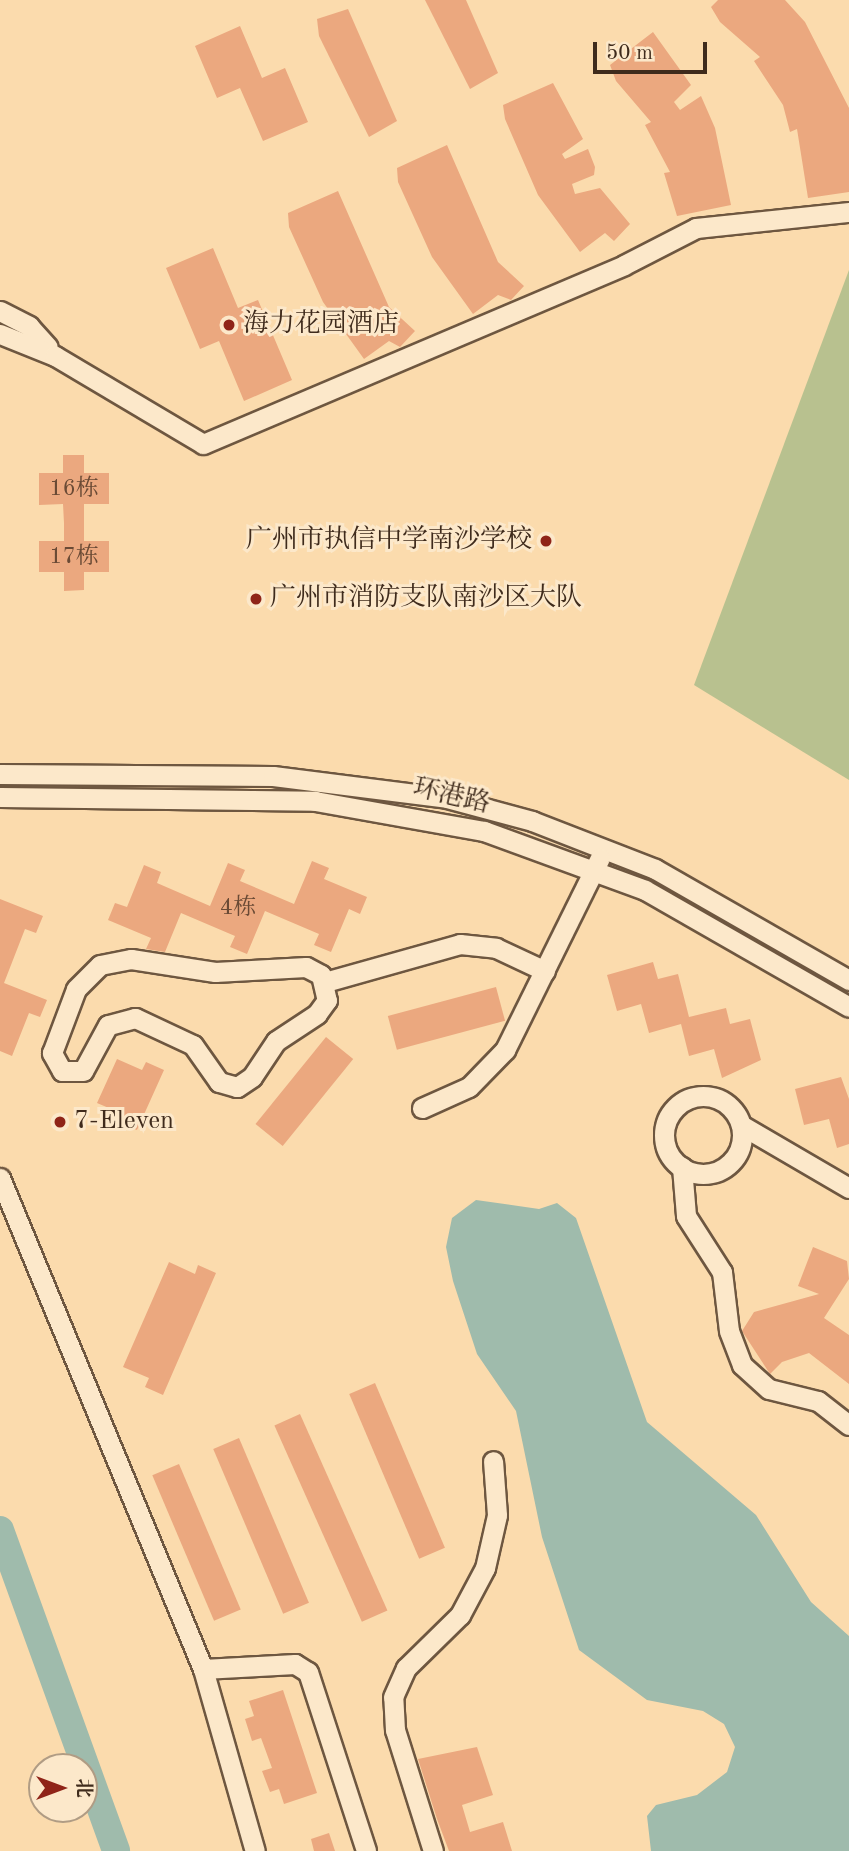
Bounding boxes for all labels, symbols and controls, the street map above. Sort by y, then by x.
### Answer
scale bar [597,28,711,72]
text: 50 m [606,43,653,64]
place label: 海力花园酒店 [243,309,399,341]
marker: 海力花园酒店 [221,317,237,333]
house number: 16栋 [49,475,99,503]
place label: 广州市执信中学南沙学校 [246,525,532,557]
marker: 广州市执信中学南沙学校 [538,533,554,549]
house number: 17栋 [49,543,99,571]
place label: 广州市消防支队南沙区大队 [270,583,582,615]
marker: 广州市消防支队南沙区大队 [248,591,264,607]
street label: 环港路 [409,773,493,821]
house number: 4栋 [220,894,256,922]
place label: 7-Eleven [74,1106,174,1138]
marker: 7-Eleven [52,1114,68,1130]
north arrow [28,1753,98,1823]
text: 北 [73,1778,92,1798]

